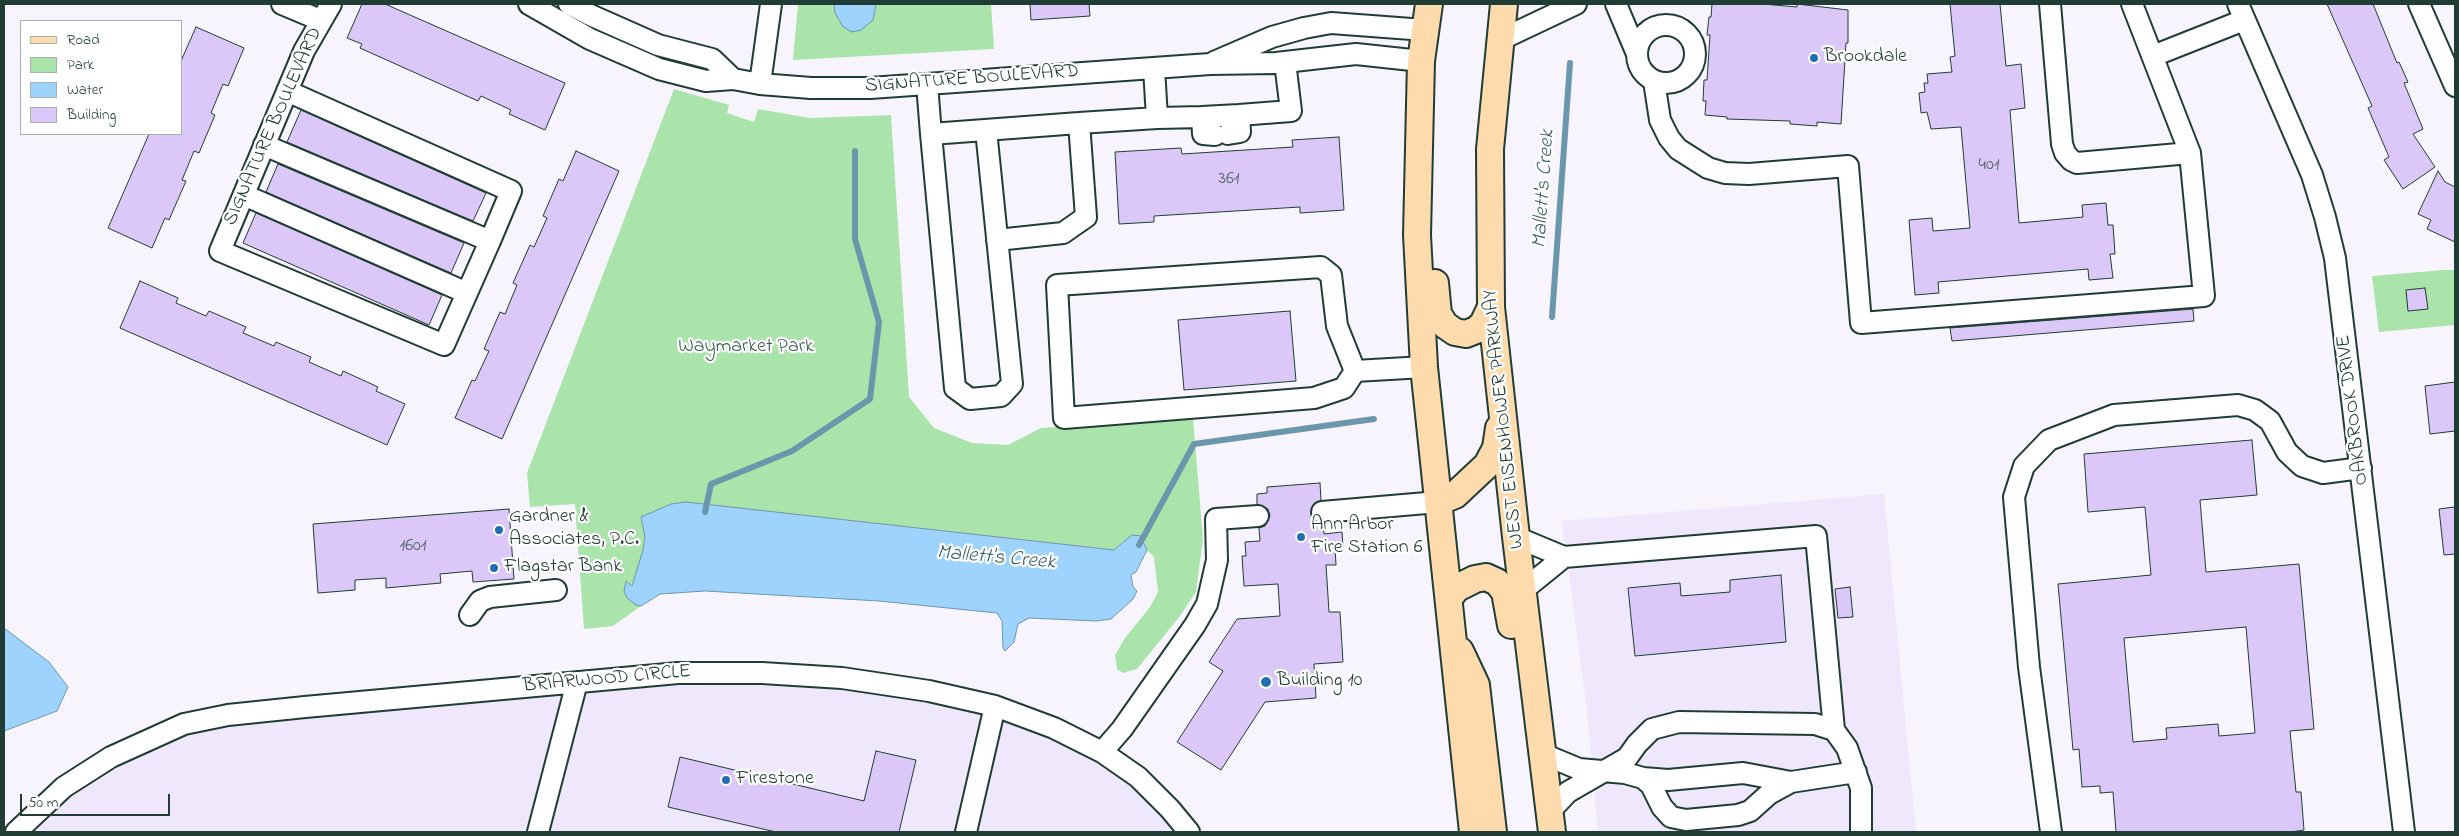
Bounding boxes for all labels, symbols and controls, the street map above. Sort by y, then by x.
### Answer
legend [20,20,182,135]
street label: SIGNATURE BOULEVARD [219,24,329,230]
text: Road [67,29,100,51]
place label: Brookdale [1824,46,1907,70]
marker: Brookdale [1808,52,1820,64]
text: Park [67,54,94,76]
street label: SIGNATURE BOULEVARD [864,61,1080,99]
text: Water [67,79,103,101]
text: Building [67,104,116,126]
water label: Mallett's Creek [1528,129,1562,249]
house number: 401 [1979,155,1999,177]
house number: 361 [1218,169,1240,191]
street label: WEST EISENHOWER PARKWAY [1479,288,1531,550]
street label: OAKBROOK DRIVE [2333,333,2375,487]
park label: Waymarket Park [678,336,814,360]
place label: Gardner & Associates, P.C. [509,506,639,553]
place label: Ann Arbor Fire Station 6 [1311,514,1422,561]
marker: Gardner & Associates, P.C. [493,524,505,536]
marker: Ann Arbor Fire Station 6 [1295,531,1307,543]
house number: 1601 [399,536,427,558]
water label: Mallett's Creek [936,541,1056,577]
place label: Flagstar Bank [504,556,622,580]
marker: Flagstar Bank [488,562,500,574]
street label: BRIARWOOD CIRCLE [522,661,692,699]
place label: Building 10 [1277,670,1362,694]
marker: Building 10 [1259,675,1273,689]
place label: Firestone [736,768,814,792]
marker: Firestone [720,774,732,786]
scale bar [22,784,172,816]
text: 50 m [28,792,58,814]

